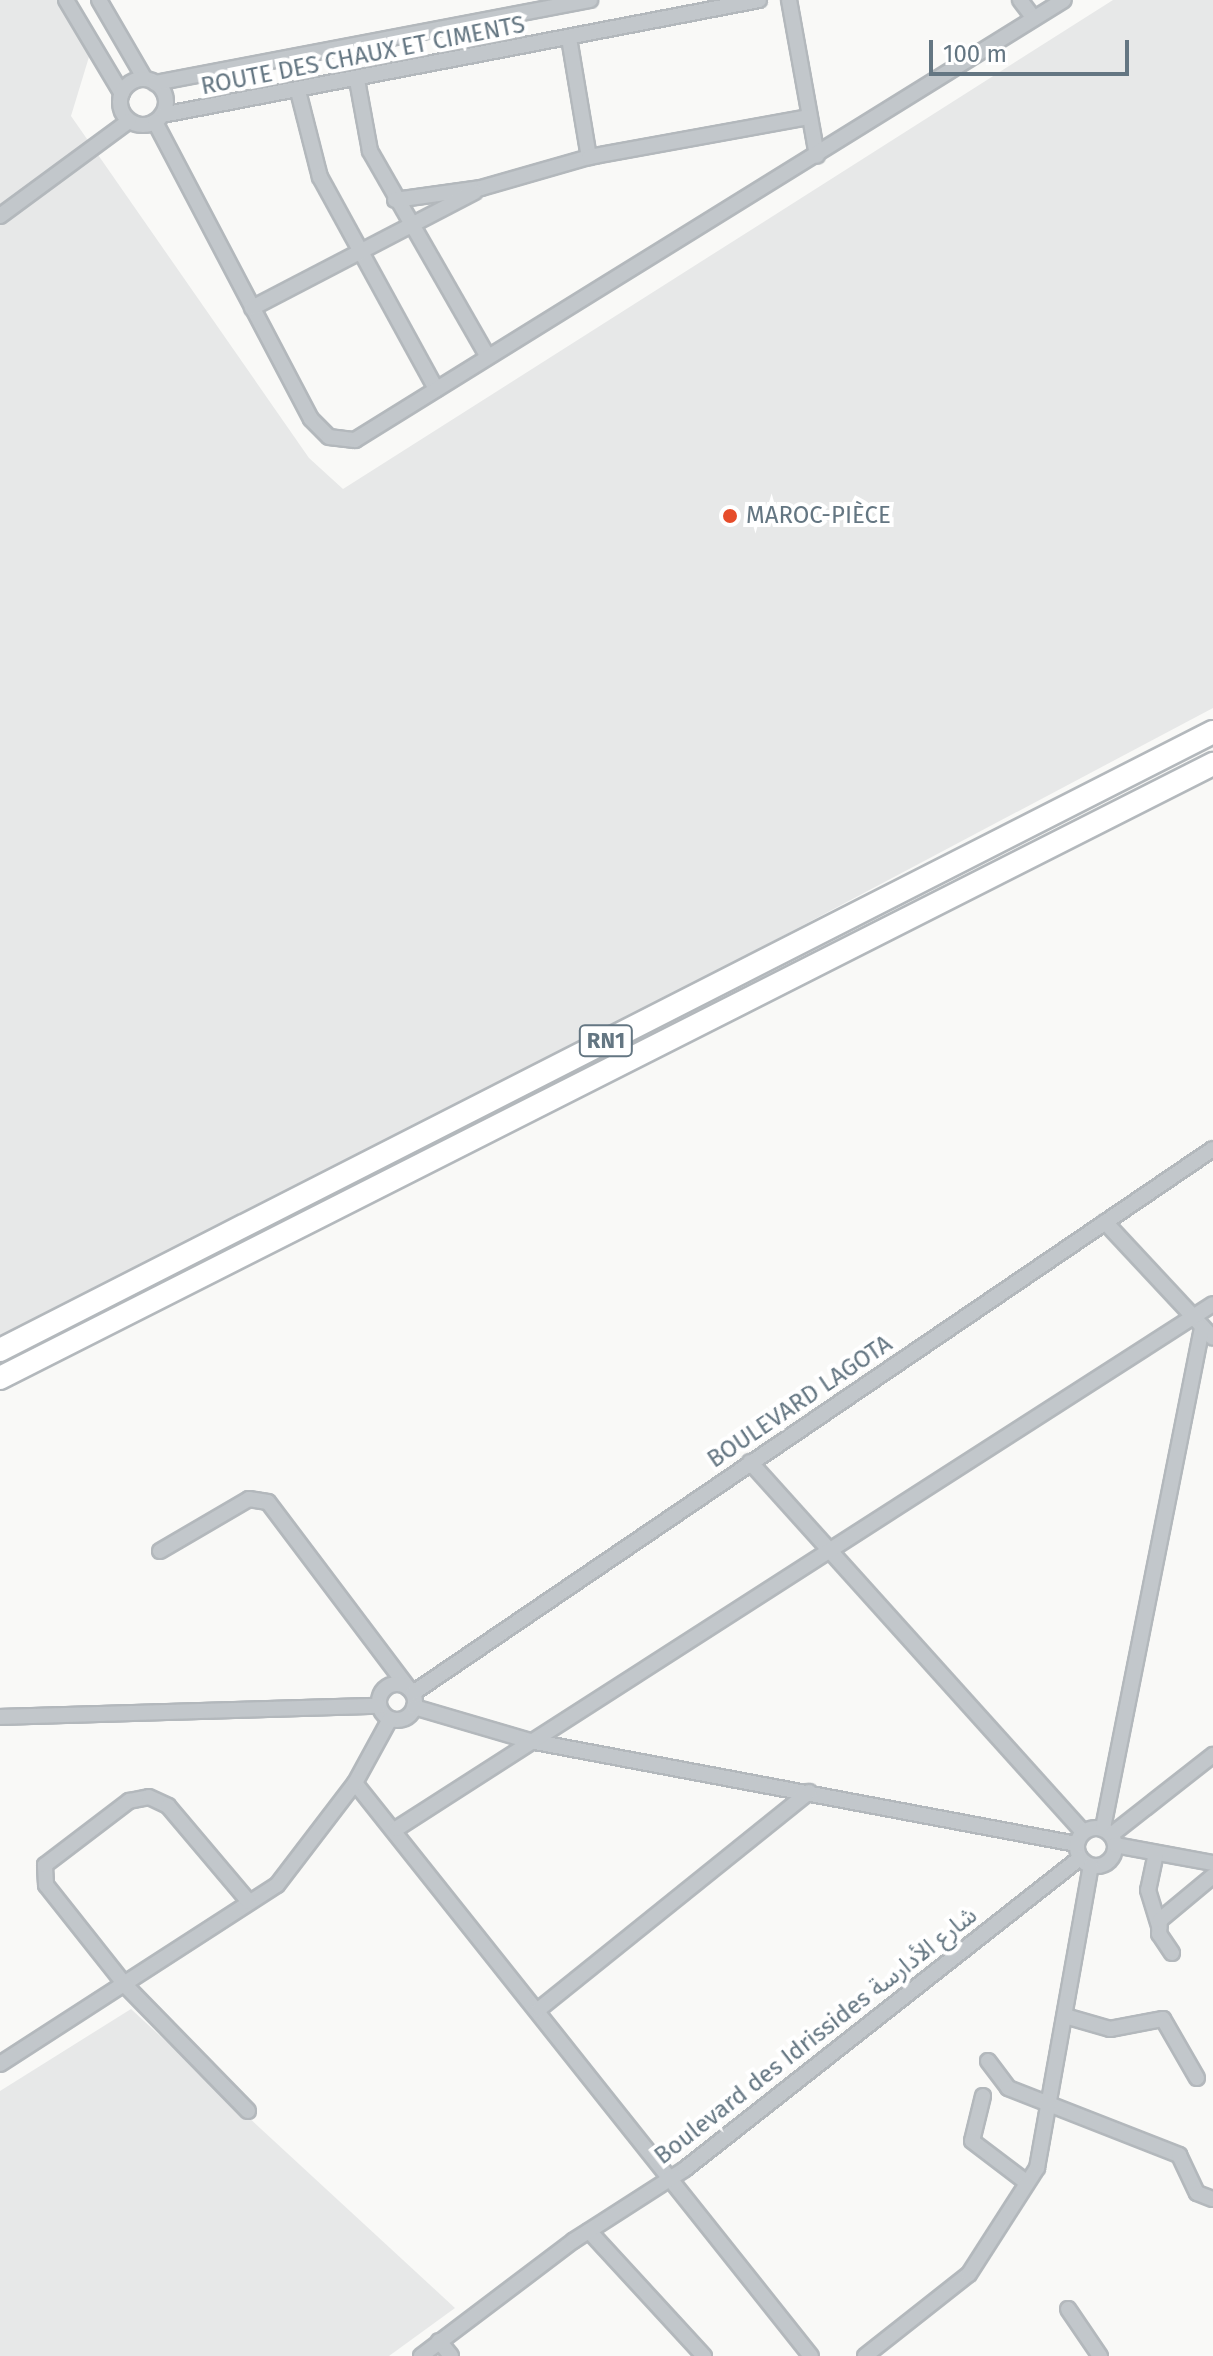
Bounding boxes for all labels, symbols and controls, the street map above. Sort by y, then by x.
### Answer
street label: ROUTE DES CHAUX ET CIMENTS [199,10,527,102]
scale bar [933,24,1133,74]
text: 100 m [943,40,1007,68]
place label: MAROC-PIÈCE [746,502,891,530]
marker: MAROC-PIÈCE [721,507,739,525]
road number: RN1 [578,1023,634,1059]
street label: BOULEVARD LAGOTA [702,1330,898,1474]
street label: Boulevard des Idrissides شارع الأدارسة [649,1901,983,2171]

